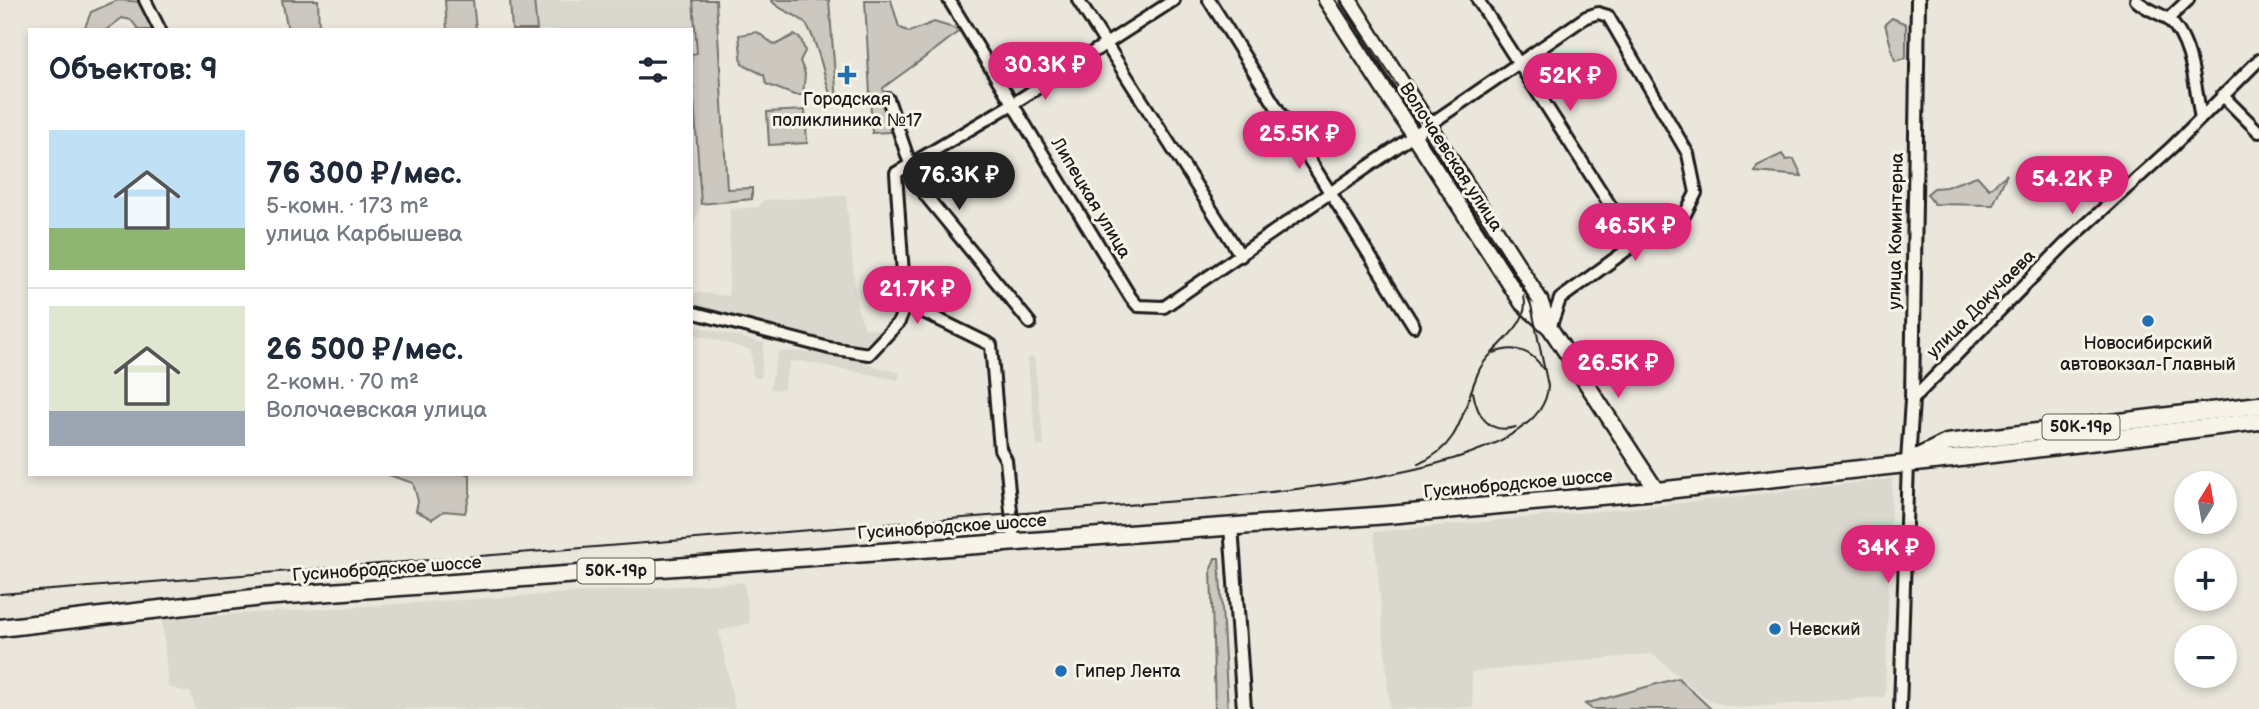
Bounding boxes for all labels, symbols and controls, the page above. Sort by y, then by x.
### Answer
pin: 30.3K ₽ [980,42,1110,102]
icon: filters [634,51,672,89]
text: 30.3K ₽ [1004,51,1086,79]
text: Объектов: 9 [49,52,218,88]
pin: 52K ₽ [1521,54,1619,113]
text: 52K ₽ [1539,62,1601,90]
marker: Городская поликлиника №17 [837,65,857,85]
street label: Волочаевская улица [1395,79,1507,236]
place label: Городская поликлиника №17 [772,89,922,131]
pin: 25.5K ₽ [1234,111,1364,171]
text: 25.5K ₽ [1259,120,1339,148]
street label: Липецкая улица [1046,133,1135,262]
pin: 76.3K ₽ [894,152,1024,212]
street label: улица Коминтерна [1884,152,1908,310]
text: 76 300 ₽/мес. [266,156,462,192]
pin: 54.2K ₽ [2007,156,2137,216]
icon: home [105,158,189,242]
text: 76.3K ₽ [919,161,999,189]
text: 54.2K ₽ [2032,165,2112,193]
text: 5-комн. · 173 m² [266,192,429,220]
pin: 46.5K ₽ [1570,204,1700,263]
text: 46.5K ₽ [1594,212,1676,240]
text: улица Карбышева [266,220,463,248]
street label: улица Докучаева [1922,245,2040,363]
pin: 21.7K ₽ [852,266,982,326]
text: 21.7K ₽ [879,275,955,303]
marker: Новосибирский автовокзал-Главный [2140,313,2156,329]
text: 26 500 ₽/мес. [266,332,463,368]
place label: Новосибирский автовокзал-Главный [2060,333,2236,375]
icon: home [105,334,189,418]
pin: 26.5K ₽ [1553,340,1683,400]
text: 26.5K ₽ [1577,349,1659,377]
text: 2-комн. · 70 m² [266,368,419,396]
text: Волочаевская улица [266,396,487,424]
road number: 50К-19р [2042,414,2120,440]
street label: Гусинобродское шоссе [1422,465,1614,503]
north arrow [2174,471,2236,534]
map controls [2174,471,2237,688]
street label: Гусинобродское шоссе [857,510,1047,544]
pin: 34K ₽ [1839,526,1937,585]
text: 34K ₽ [1857,534,1919,562]
button: + [2174,548,2237,611]
street label: Гусинобродское шоссе [292,552,482,586]
road number: 50К-19р [578,558,654,584]
place label: Невский [1789,619,1861,640]
marker: Невский [1767,621,1783,637]
button: − [2174,625,2237,688]
place label: Гипер Лента [1075,661,1181,682]
marker: Гипер Лента [1053,663,1069,679]

